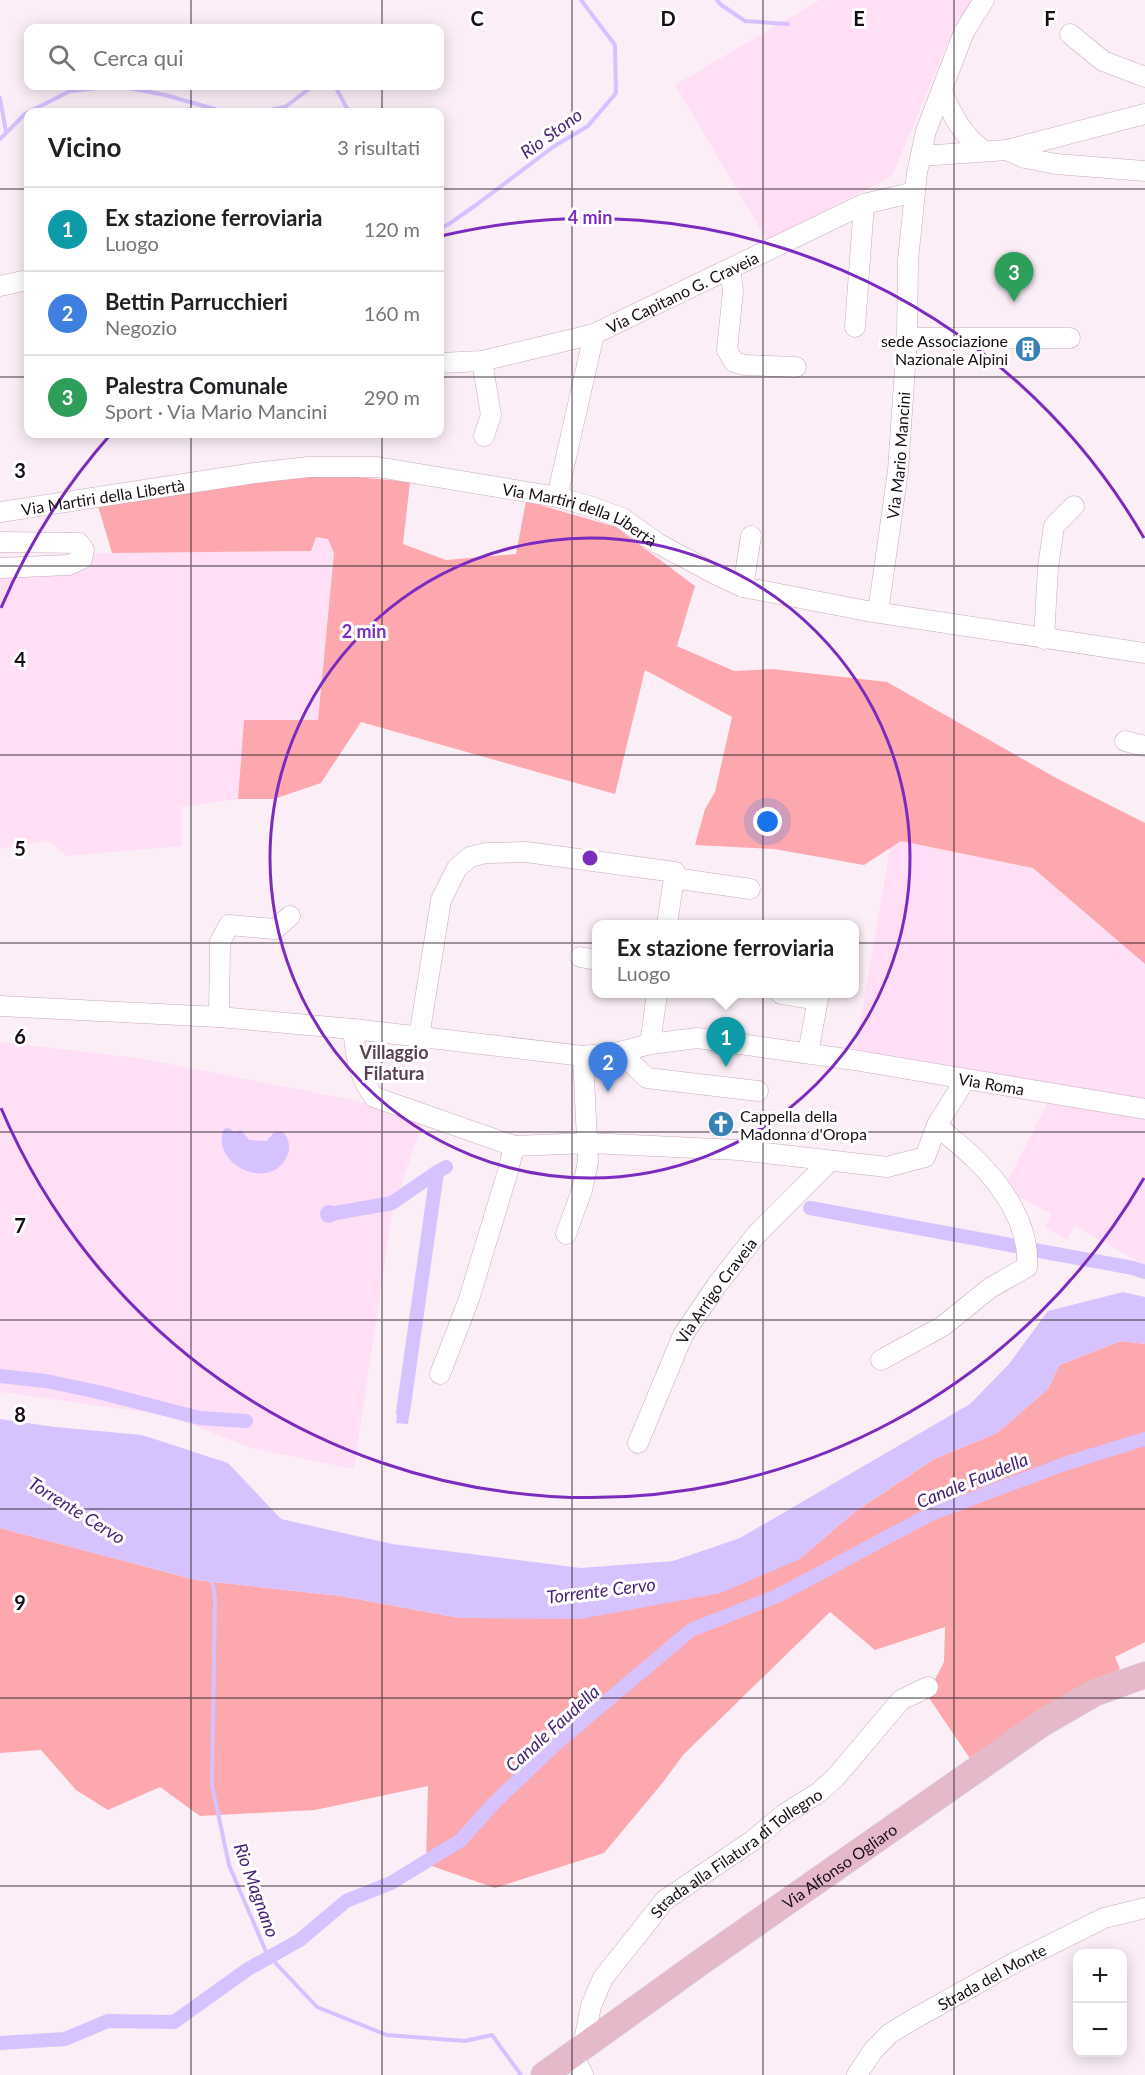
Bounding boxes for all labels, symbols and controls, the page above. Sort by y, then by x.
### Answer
text: C [470,6,484,30]
text: D [660,6,676,30]
text: E [853,6,865,30]
text: F [1044,6,1056,30]
search box [24,24,444,90]
icon: search [45,41,78,74]
text: Cerca qui [93,44,184,71]
water label: Rio Stono [516,103,586,163]
text: Vicino [48,131,121,163]
text: 3 risultati [337,135,420,159]
text: Ex stazione ferroviaria [105,204,322,231]
text: 4 min [568,206,612,228]
text: 1 [62,217,73,241]
text: 120 m [364,217,420,241]
text: Luogo [105,231,159,255]
street label: Via Capitano G. Craveia [603,247,761,336]
pin: 3 [994,252,1034,302]
text: Bettin Parrucchieri [105,288,288,315]
text: 2 [62,301,73,325]
text: 160 m [364,301,420,325]
text: Negozio [105,315,177,339]
place label: sede Associazione Nazionale Alpini [881,331,1008,368]
building icon: sede Associazione Nazionale Alpini [1013,334,1043,364]
text: Palestra Comunale [105,372,288,399]
text: 3 [62,385,73,409]
text: 290 m [364,385,420,409]
street label: Via Mario Mancini [882,391,913,520]
text: Sport · Via Mario Mancini [105,399,327,423]
text: 3 [14,458,26,482]
street label: Via Martiri della Libertà [20,474,186,518]
street label: Via Martiri della Libertà [501,479,661,550]
text: 2 min [342,620,386,642]
text: 4 [14,647,26,671]
your location [753,807,782,836]
text: 5 [14,836,26,860]
centre of rings [580,848,600,868]
popup [592,920,859,998]
text: Ex stazione ferroviaria [617,934,834,961]
text: Luogo [617,961,671,985]
pin: 1 [706,1018,746,1067]
text: 6 [14,1024,26,1048]
district label: Villaggio Filatura [358,1041,429,1084]
pin: 2 [588,1042,628,1092]
street label: Via Roma [957,1068,1026,1098]
place label: Cappella della Madonna d'Oropa [740,1106,867,1143]
church icon: Cappella della Madonna d'Oropa [706,1109,736,1139]
text: 7 [14,1213,26,1237]
street label: Via Arrigo Craveia [671,1234,760,1346]
text: 8 [14,1402,26,1426]
water label: Canale Faudella [913,1448,1031,1512]
water label: Torrente Cervo [25,1472,129,1548]
water label: Torrente Cervo [545,1572,657,1608]
text: 9 [14,1590,26,1614]
water label: Canale Faudella [501,1680,603,1776]
street label: Strada alla Filatura di Tollegno [646,1784,825,1921]
street label: Via Alfonso Ogliaro [778,1819,900,1912]
water label: Rio Magnano [230,1840,284,1940]
street label: Strada del Monte [934,1939,1049,2013]
map controls [1073,1949,1127,2057]
button: + [1073,1949,1127,2003]
button: − [1073,2003,1127,2057]

